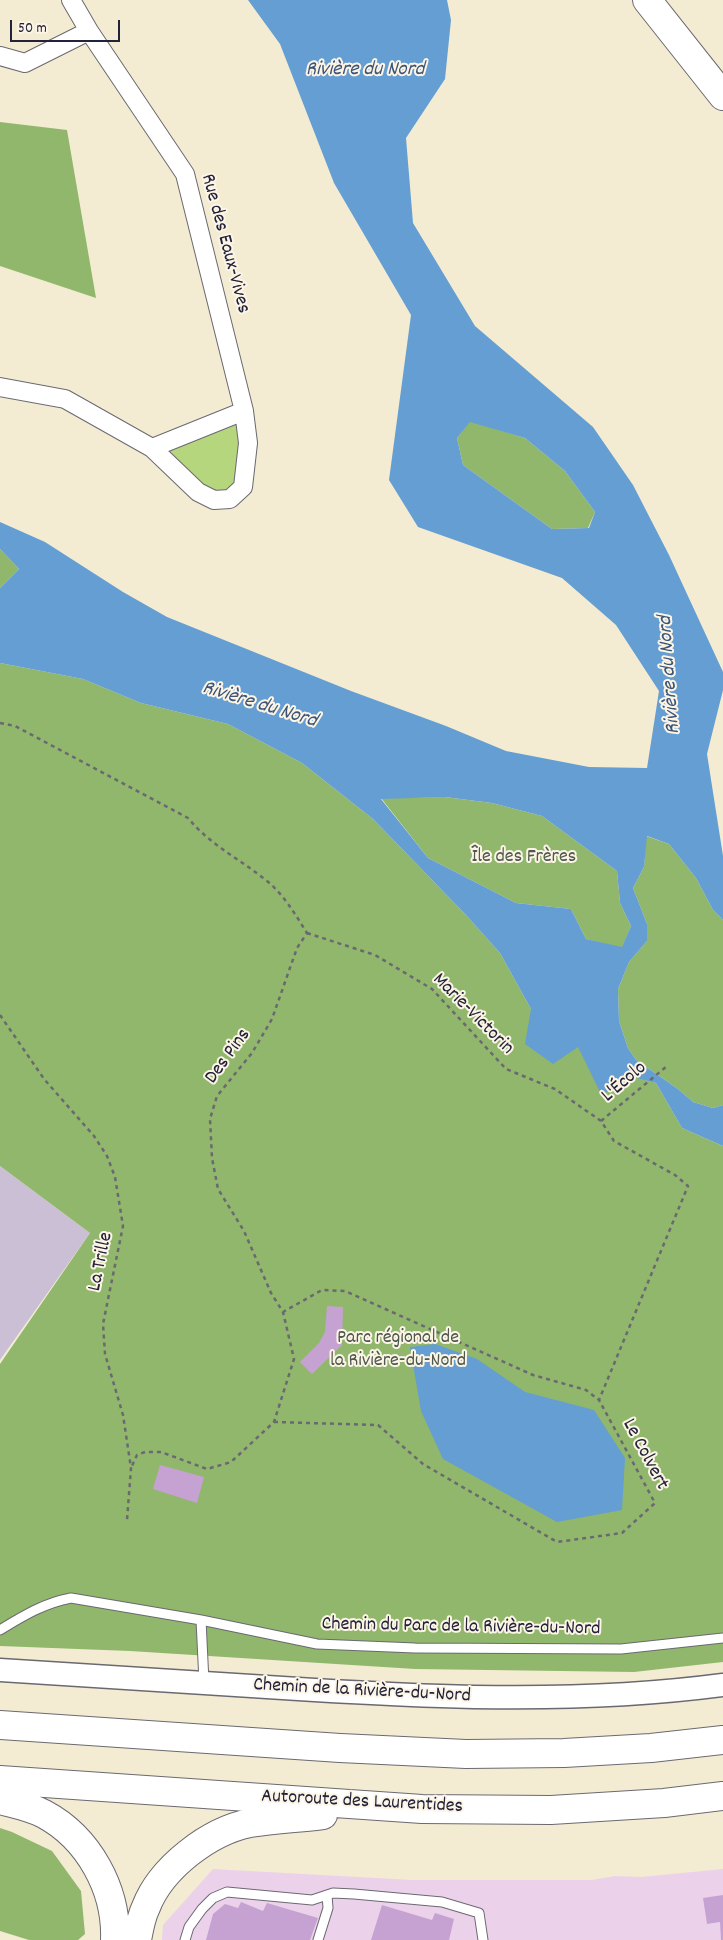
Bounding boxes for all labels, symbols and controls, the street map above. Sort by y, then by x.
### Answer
scale bar [12,10,122,42]
text: 50 m [18,18,47,40]
water label: Rivière du Nord [306,58,424,84]
street label: Rue des Eaux-Vives [194,172,254,316]
water label: Rivière du Nord [654,615,688,735]
water label: Rivière du Nord [199,677,319,735]
park label: Île des Frères [472,846,576,870]
street label: Marie-Victorin [426,969,518,1061]
street label: Des Pins [201,1025,257,1089]
street label: L'Écolo [597,1057,653,1109]
street label: La Trille [84,1230,120,1294]
park label: Parc régional de la Rivière-du-Nord [330,1327,466,1374]
street label: Le Colvert [615,1415,673,1495]
street label: Chemin du Parc de la Rivière-du-Nord [321,1614,601,1642]
street label: Chemin de la Rivière-du-Nord [253,1674,471,1710]
street label: Autoroute des Laurentides [261,1786,463,1820]

